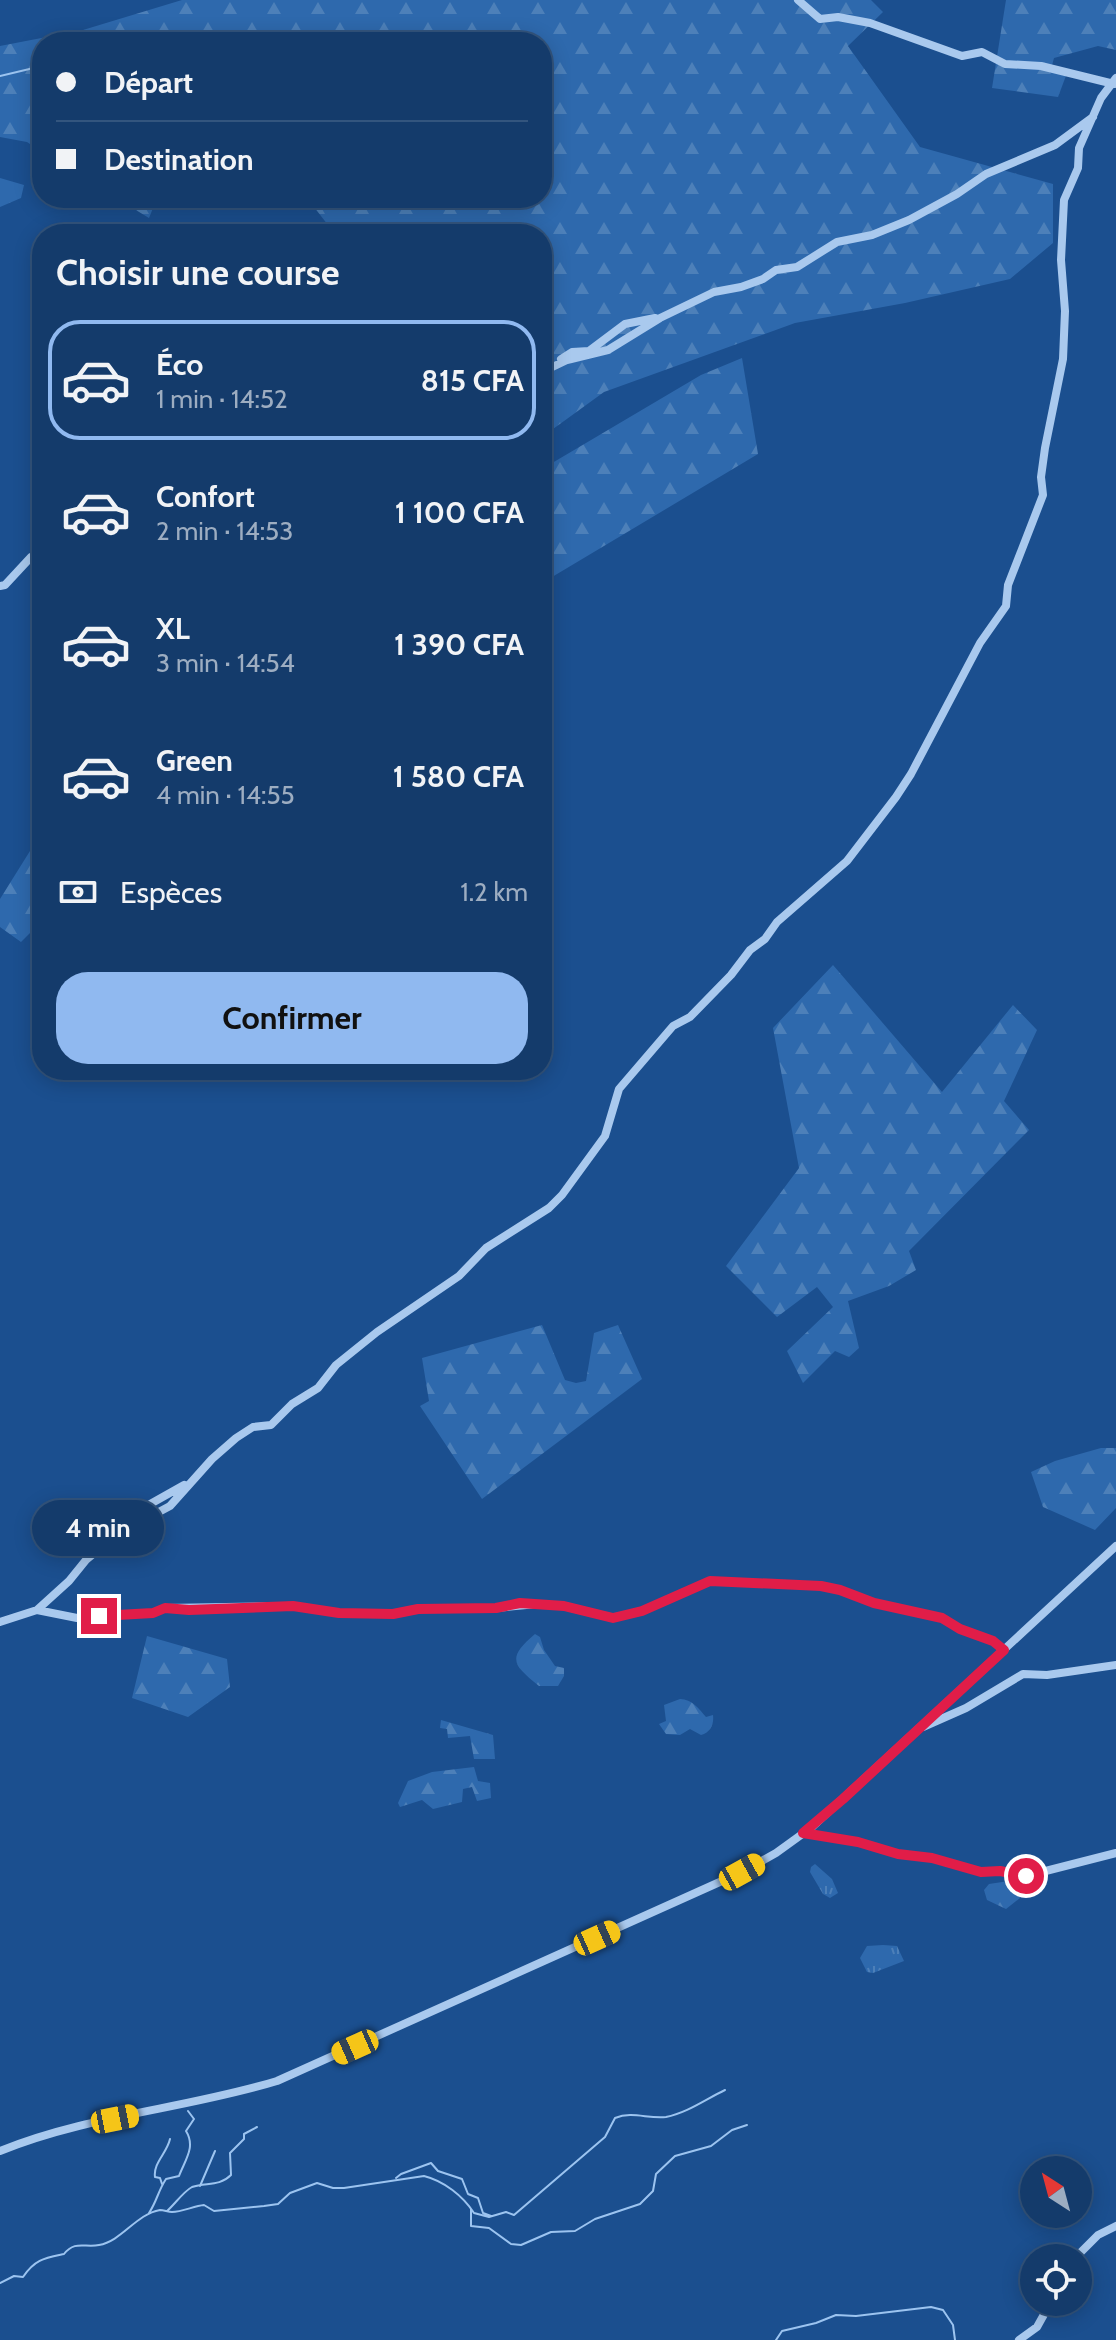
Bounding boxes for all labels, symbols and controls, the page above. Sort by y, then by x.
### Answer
text: Départ [104,64,193,101]
text: Destination [104,141,254,178]
text: Choisir une course [56,250,339,294]
icon: car [60,344,132,416]
text: Éco [156,346,203,383]
text: 815 CFA [421,362,524,399]
text: 1 min · 14:52 [156,383,288,415]
icon: car [60,476,132,548]
text: Confort [156,478,255,515]
text: 1 100 CFA [395,494,524,531]
text: 2 min · 14:53 [156,515,293,547]
icon: car [60,608,132,680]
text: XL [156,610,190,647]
text: 1 390 CFA [394,626,524,663]
text: 3 min · 14:54 [156,647,295,679]
icon: car [60,740,132,812]
text: Green [156,742,233,779]
text: 1 580 CFA [393,758,524,795]
text: 4 min · 14:55 [156,779,295,811]
icon: cash [56,870,100,914]
text: Espèces [120,874,222,911]
text: 1.2 km [460,876,528,908]
button: Confirmer [56,972,528,1064]
callout: 4 min [33,1500,165,1556]
text: 4 min [65,1512,131,1544]
route end [81,1598,117,1634]
car [715,1850,769,1894]
route start [1008,1858,1044,1894]
car [570,1917,624,1959]
car [328,2026,382,2068]
car [89,2103,141,2135]
north arrow [1020,2156,1092,2228]
map controls [1020,2156,1092,2316]
button: locate [1020,2244,1092,2316]

